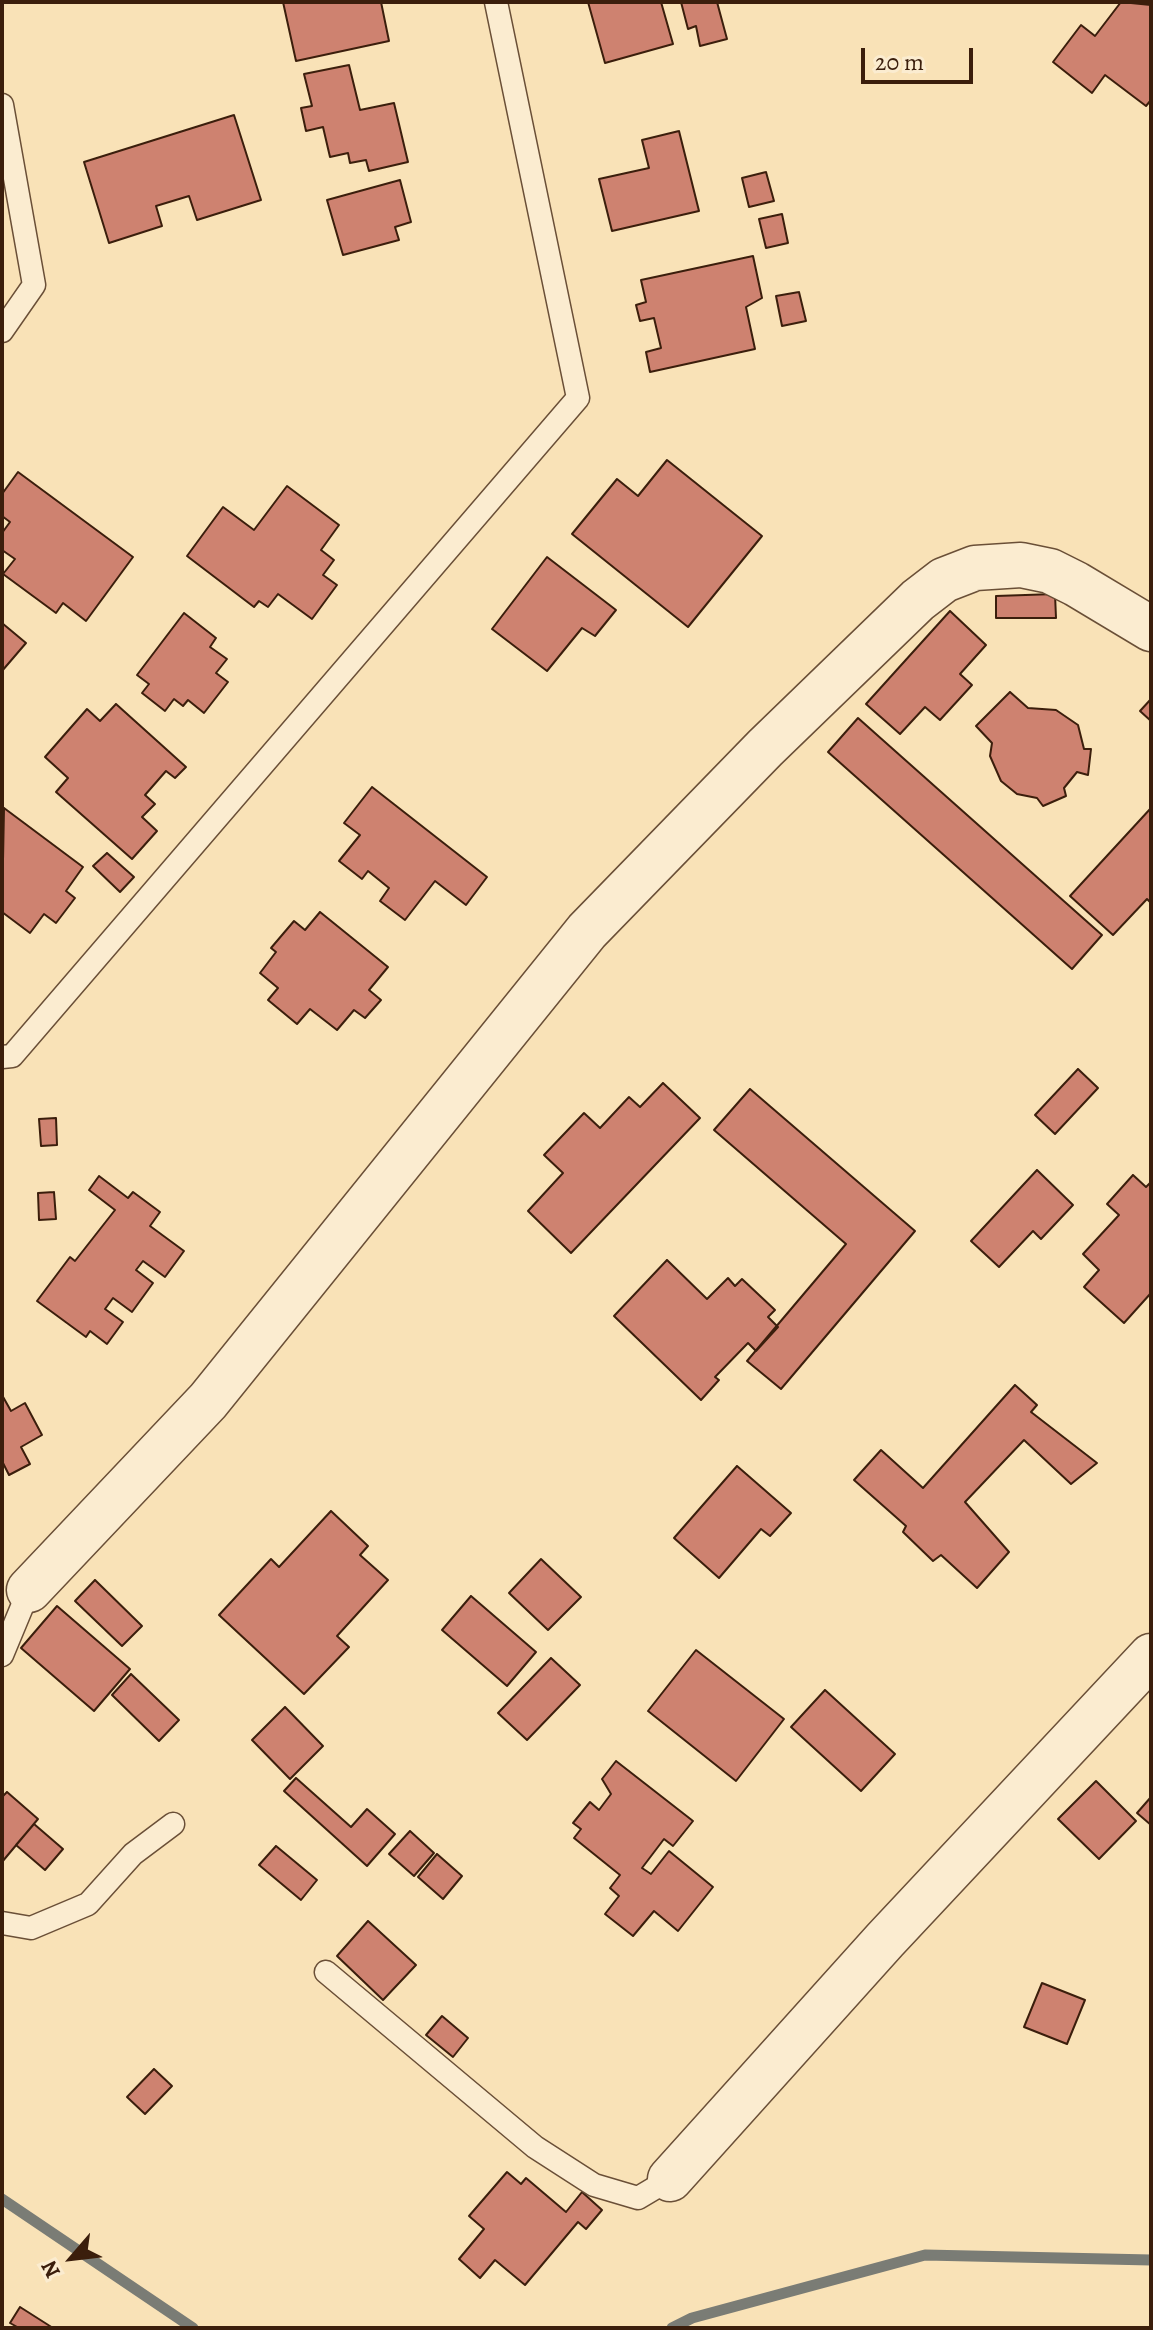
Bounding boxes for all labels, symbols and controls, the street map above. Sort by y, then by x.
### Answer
scale bar [865,32,977,82]
text: 20 m [875,46,924,78]
north arrow [32,2218,112,2298]
text: N [34,2255,68,2283]

